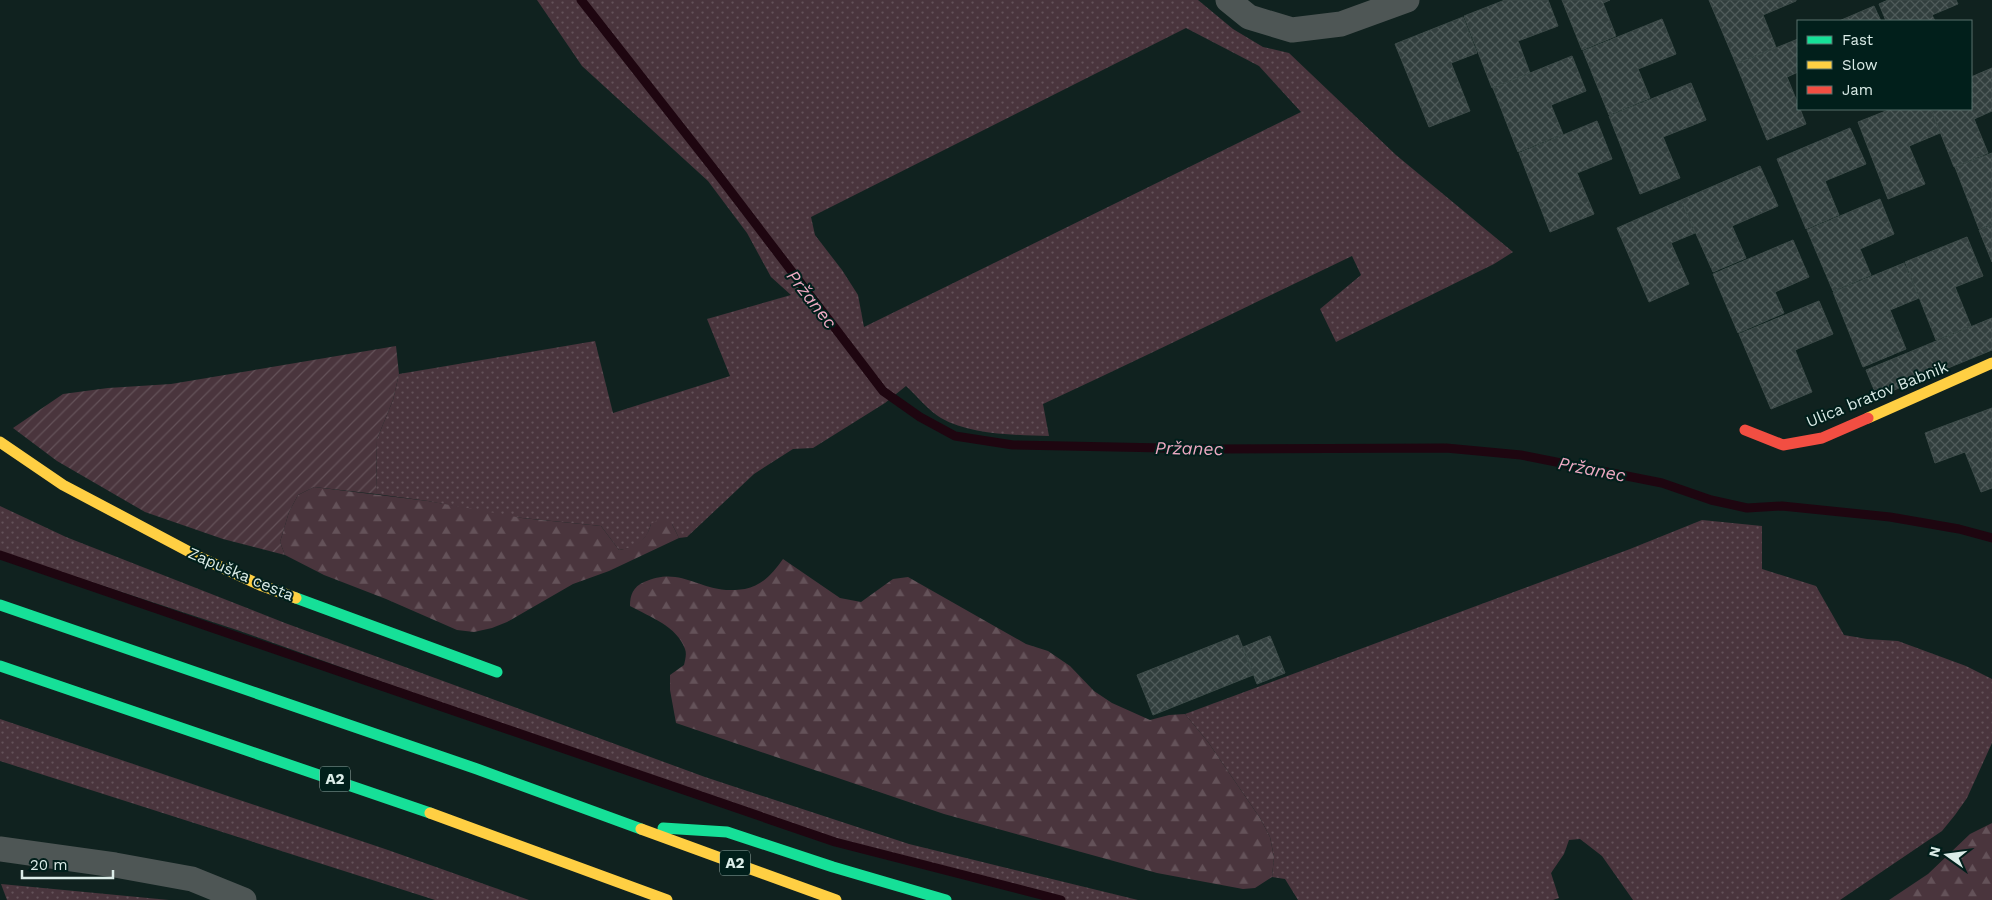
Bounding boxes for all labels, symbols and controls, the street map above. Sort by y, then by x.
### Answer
legend [1797,20,1972,110]
text: Fast [1842,31,1874,49]
text: Slow [1842,56,1878,74]
text: Jam [1842,81,1873,99]
water label: Pržanec [783,266,842,333]
street label: Ulica bratov Babnik [1803,357,1951,431]
water label: Pržanec [1155,437,1224,459]
water label: Pržanec [1556,452,1628,486]
street label: Zapuška cesta [185,543,297,605]
road number: A2 [320,766,350,792]
north arrow [1922,830,1972,880]
text: N [1925,845,1943,859]
scale bar [22,848,114,880]
road number: A2 [720,850,750,876]
text: 20 m [30,856,68,874]

